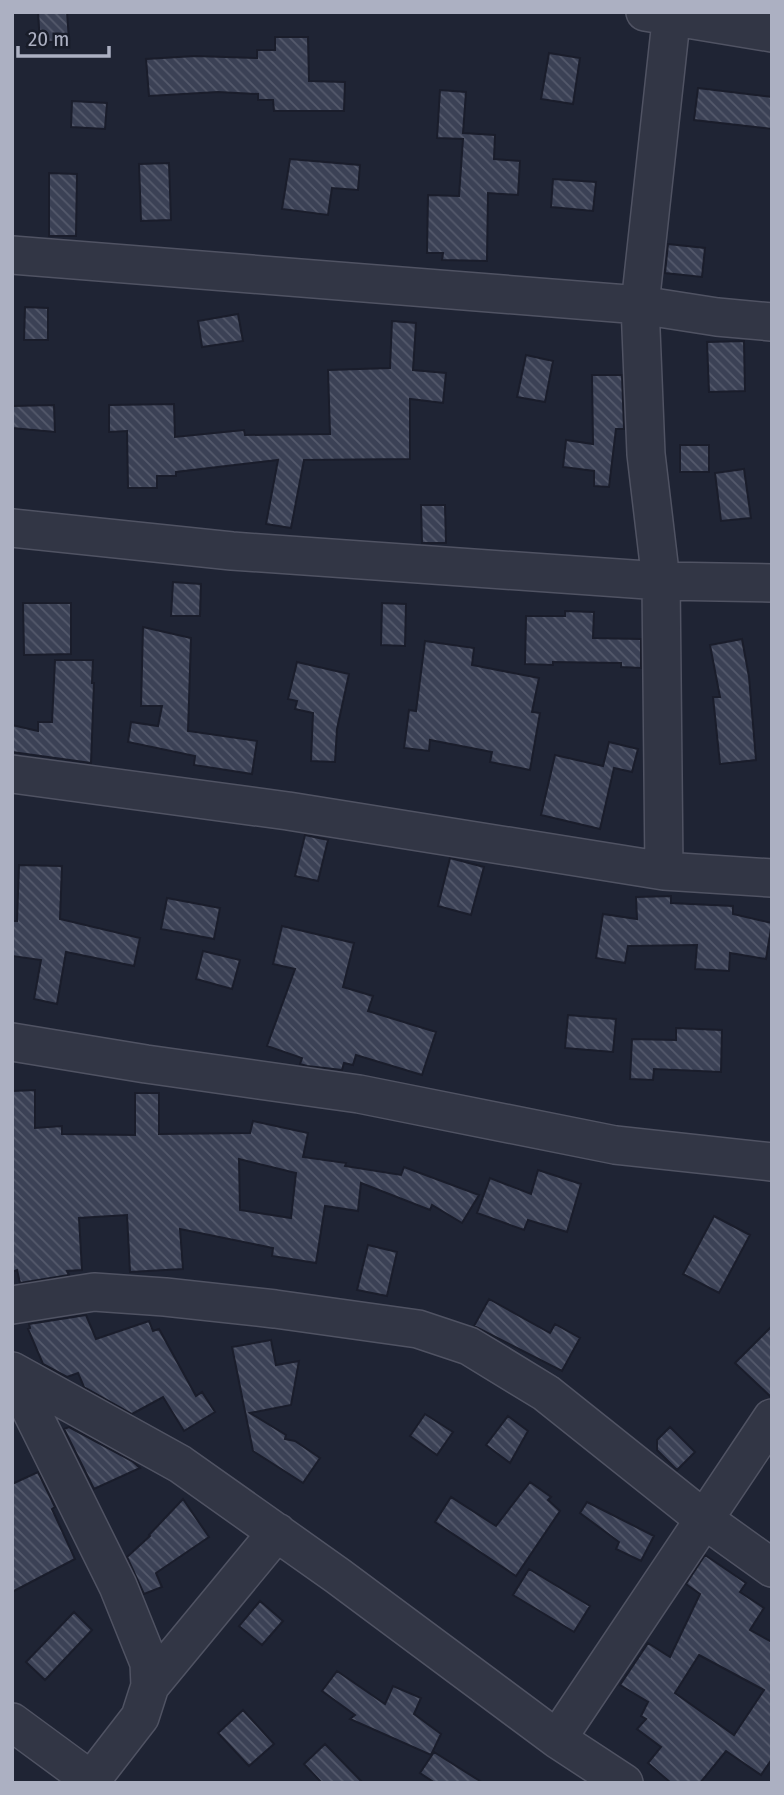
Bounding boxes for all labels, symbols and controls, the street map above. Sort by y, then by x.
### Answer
scale bar [18,14,108,58]
text: 20 m [28,26,69,52]

